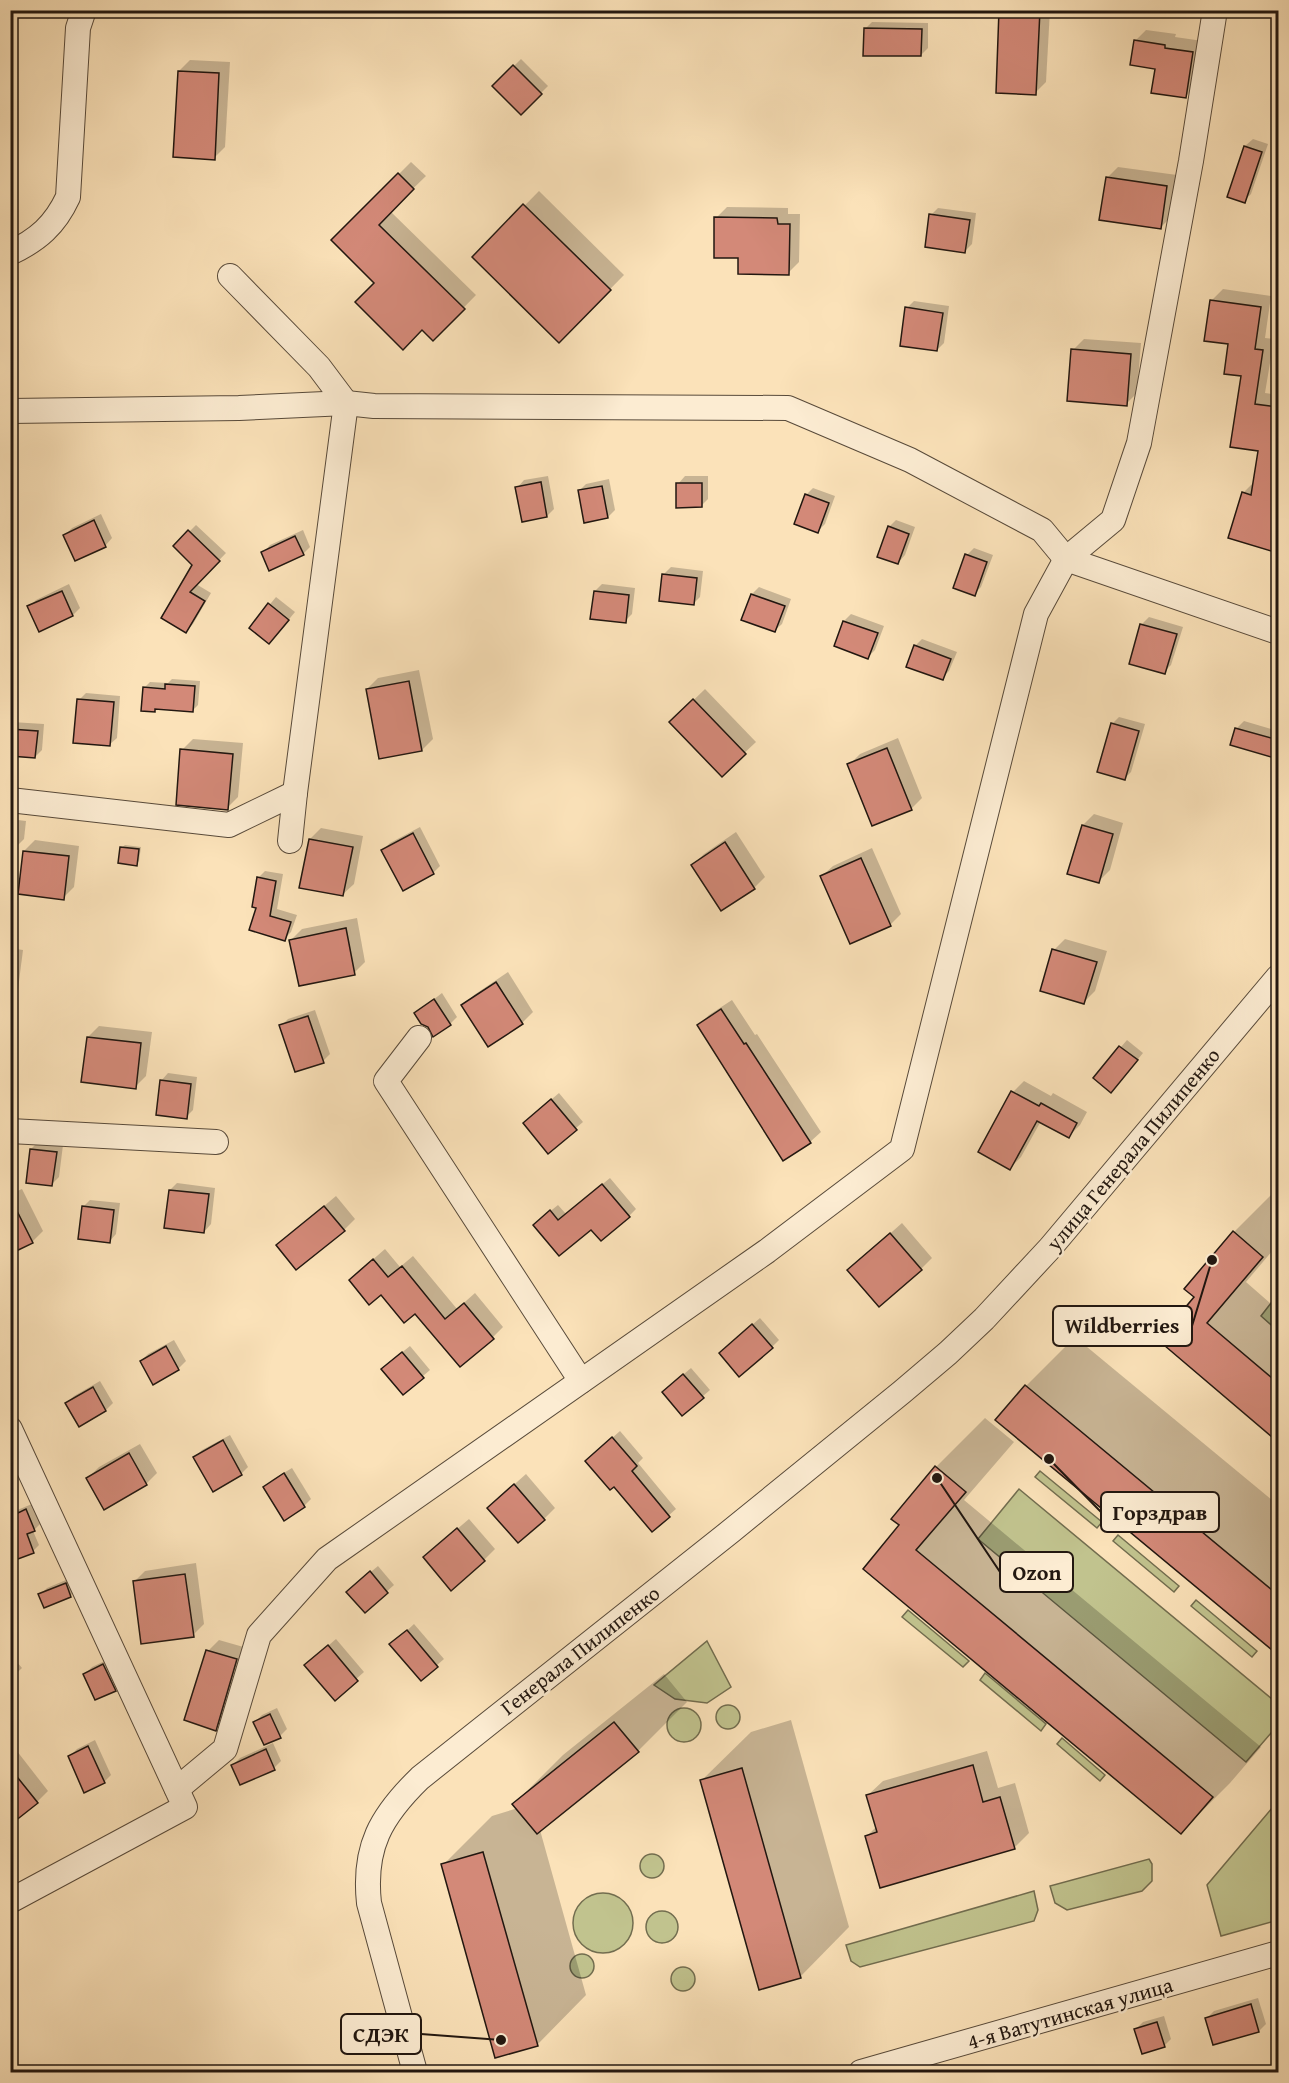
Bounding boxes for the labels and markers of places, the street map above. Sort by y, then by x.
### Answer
callout: Wildberries [1053,1306,1192,1346]
callout: Горздрав [1101,1492,1219,1532]
callout: Ozon [1000,1552,1073,1592]
callout: СДЭК [341,2014,421,2054]

